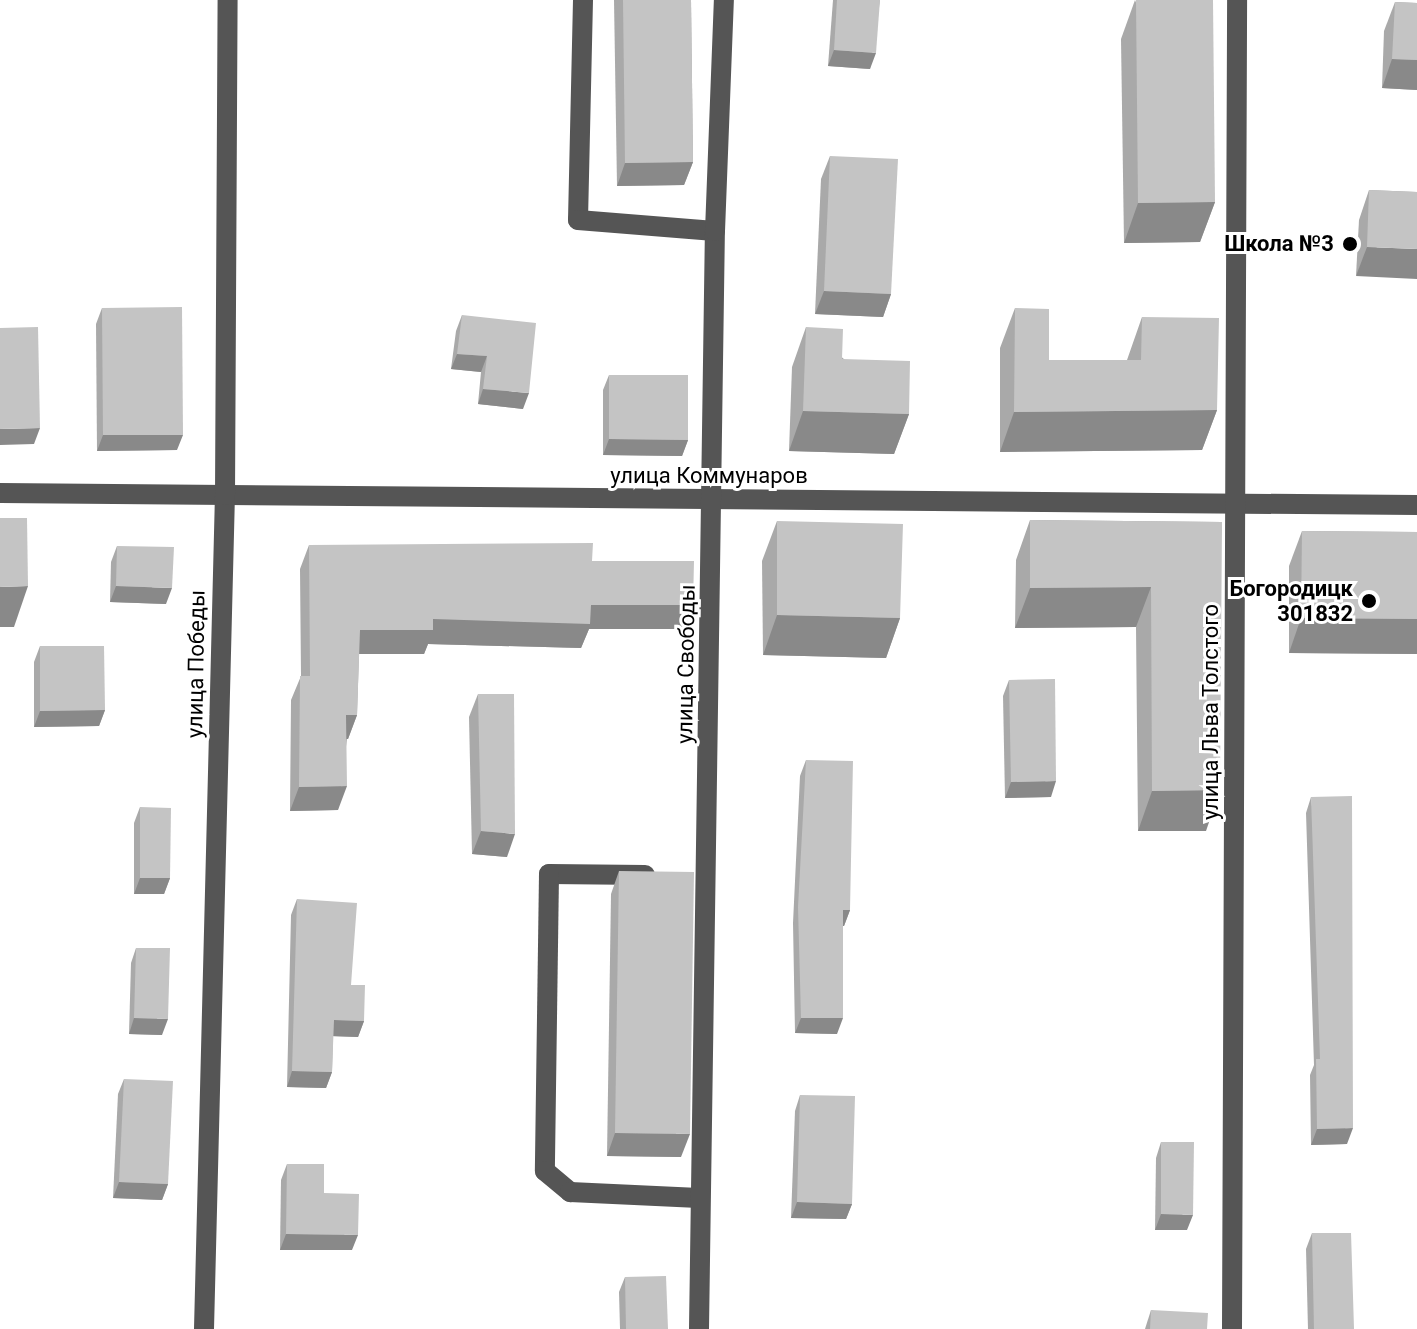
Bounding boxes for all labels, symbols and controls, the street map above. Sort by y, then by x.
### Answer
place label: Школа №3 [1224,231,1334,257]
marker: Школа №3 [1341,235,1359,253]
street label: улица Коммунаров [610,463,808,489]
place label: Богородицк 301832 [1229,575,1353,626]
street label: улица Свободы [671,584,701,744]
street label: улица Победы [182,590,210,738]
marker: Богородицк 301832 [1360,592,1378,610]
street label: улица Льва Толстого [1198,604,1224,820]

